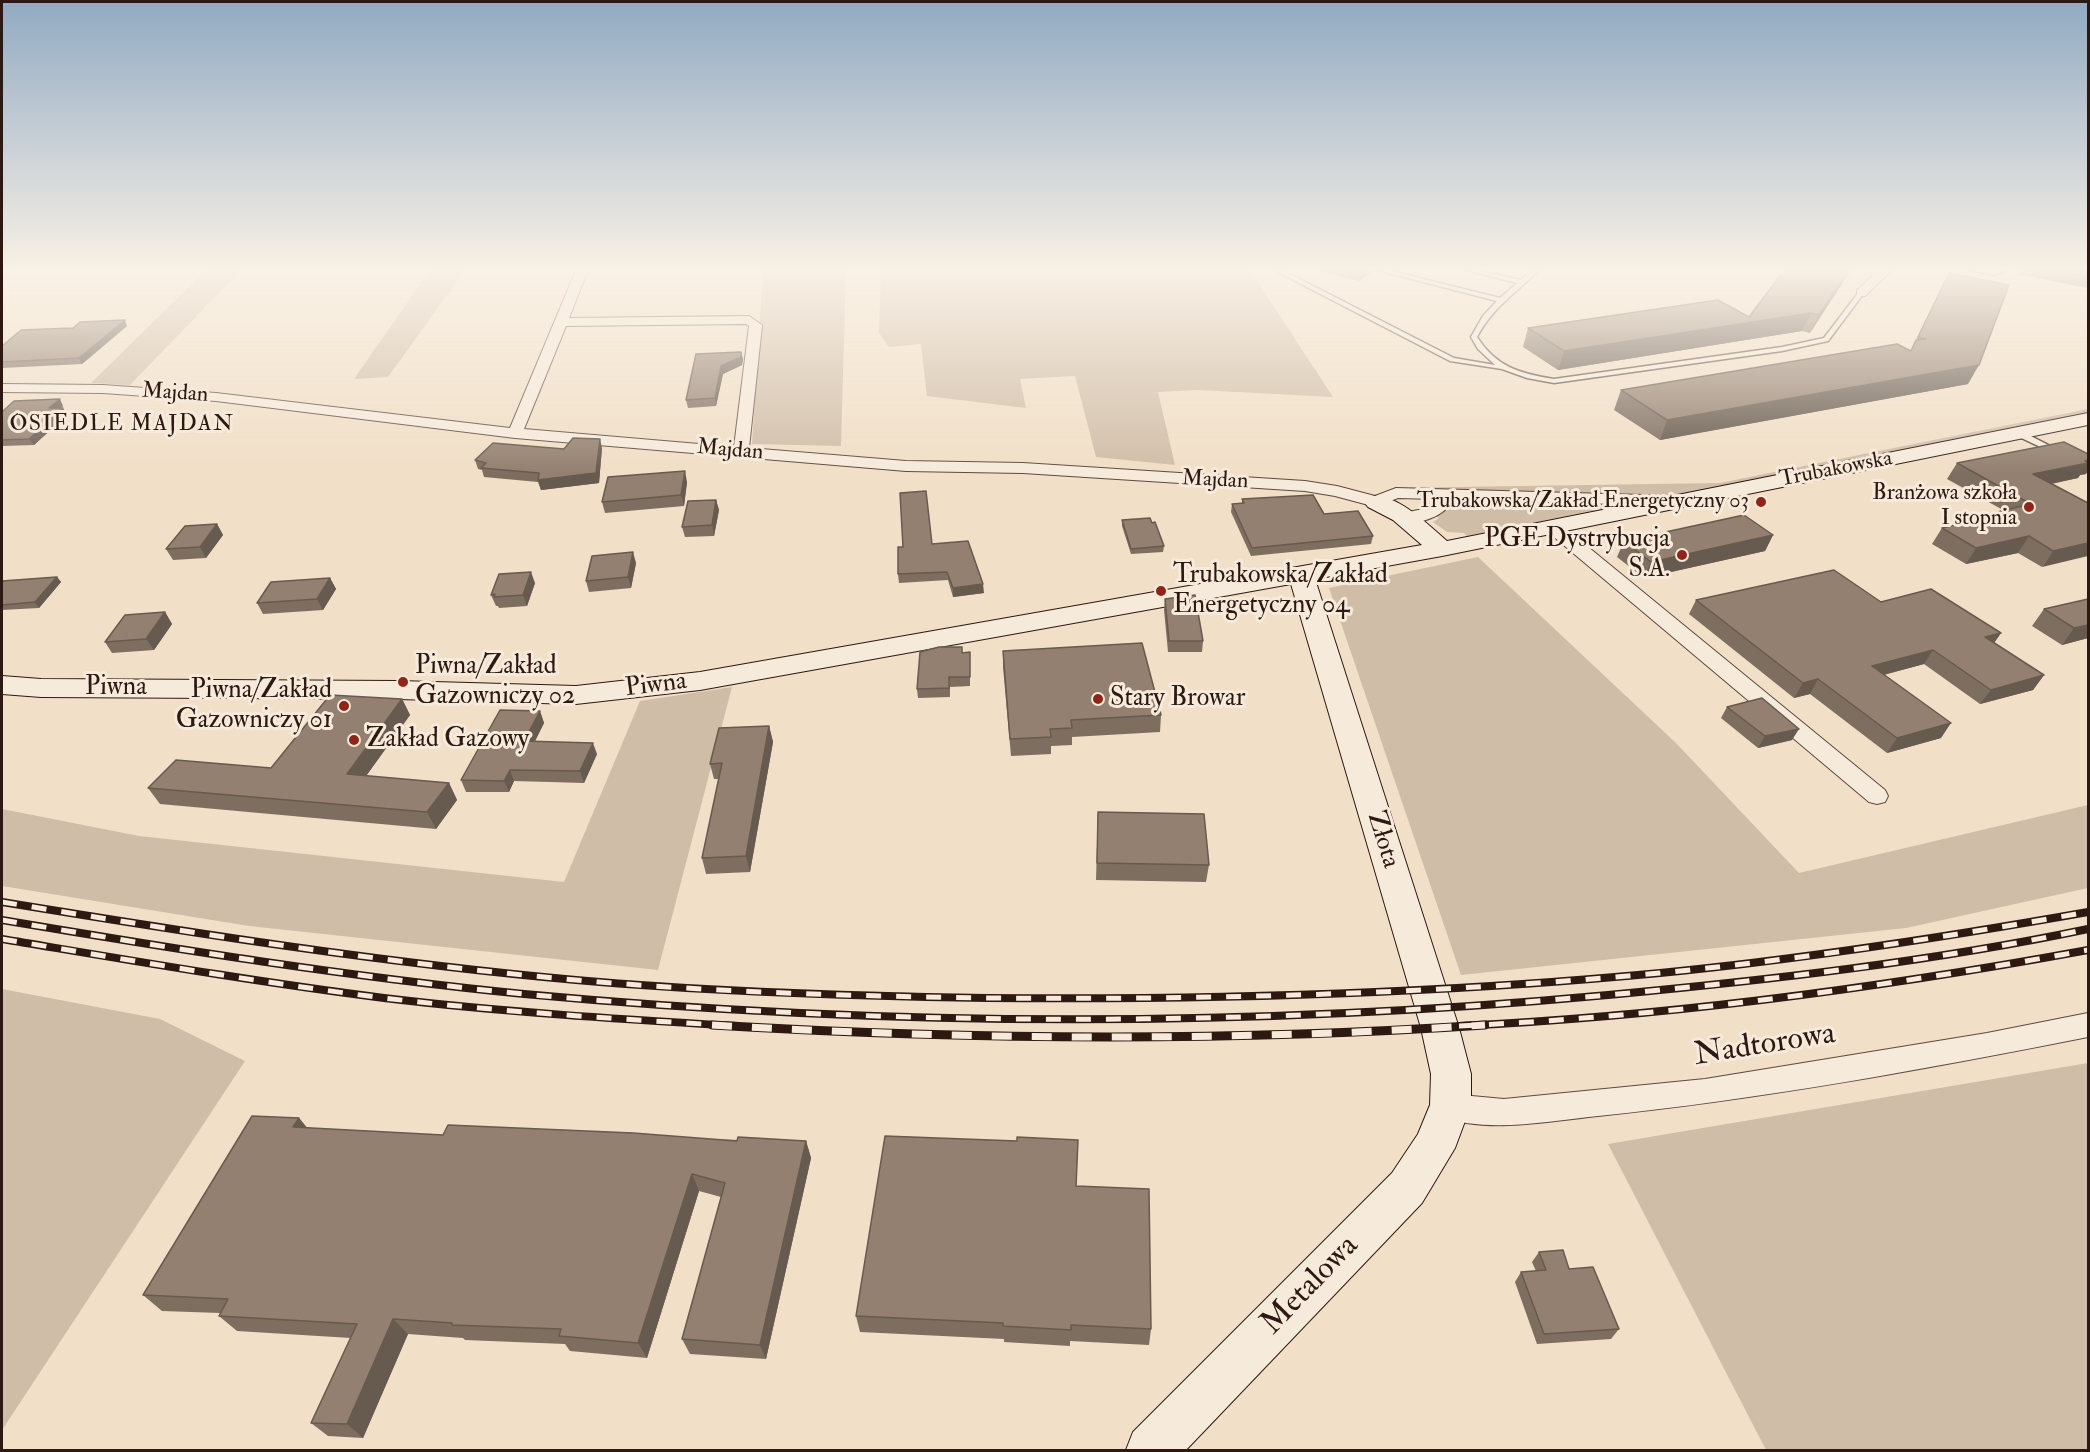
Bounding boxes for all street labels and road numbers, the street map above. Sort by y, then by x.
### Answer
street label: Majdan [141,379,209,409]
street label: Majdan [696,435,764,467]
street label: Trubakowska [1777,446,1895,494]
street label: Majdan [1181,466,1249,496]
street label: Piwna [623,667,689,705]
street label: Piwna [85,672,147,704]
street label: Złota [1359,808,1405,872]
street label: Nadtorowa [1692,1016,1838,1076]
street label: Metalowa [1254,1228,1368,1344]

